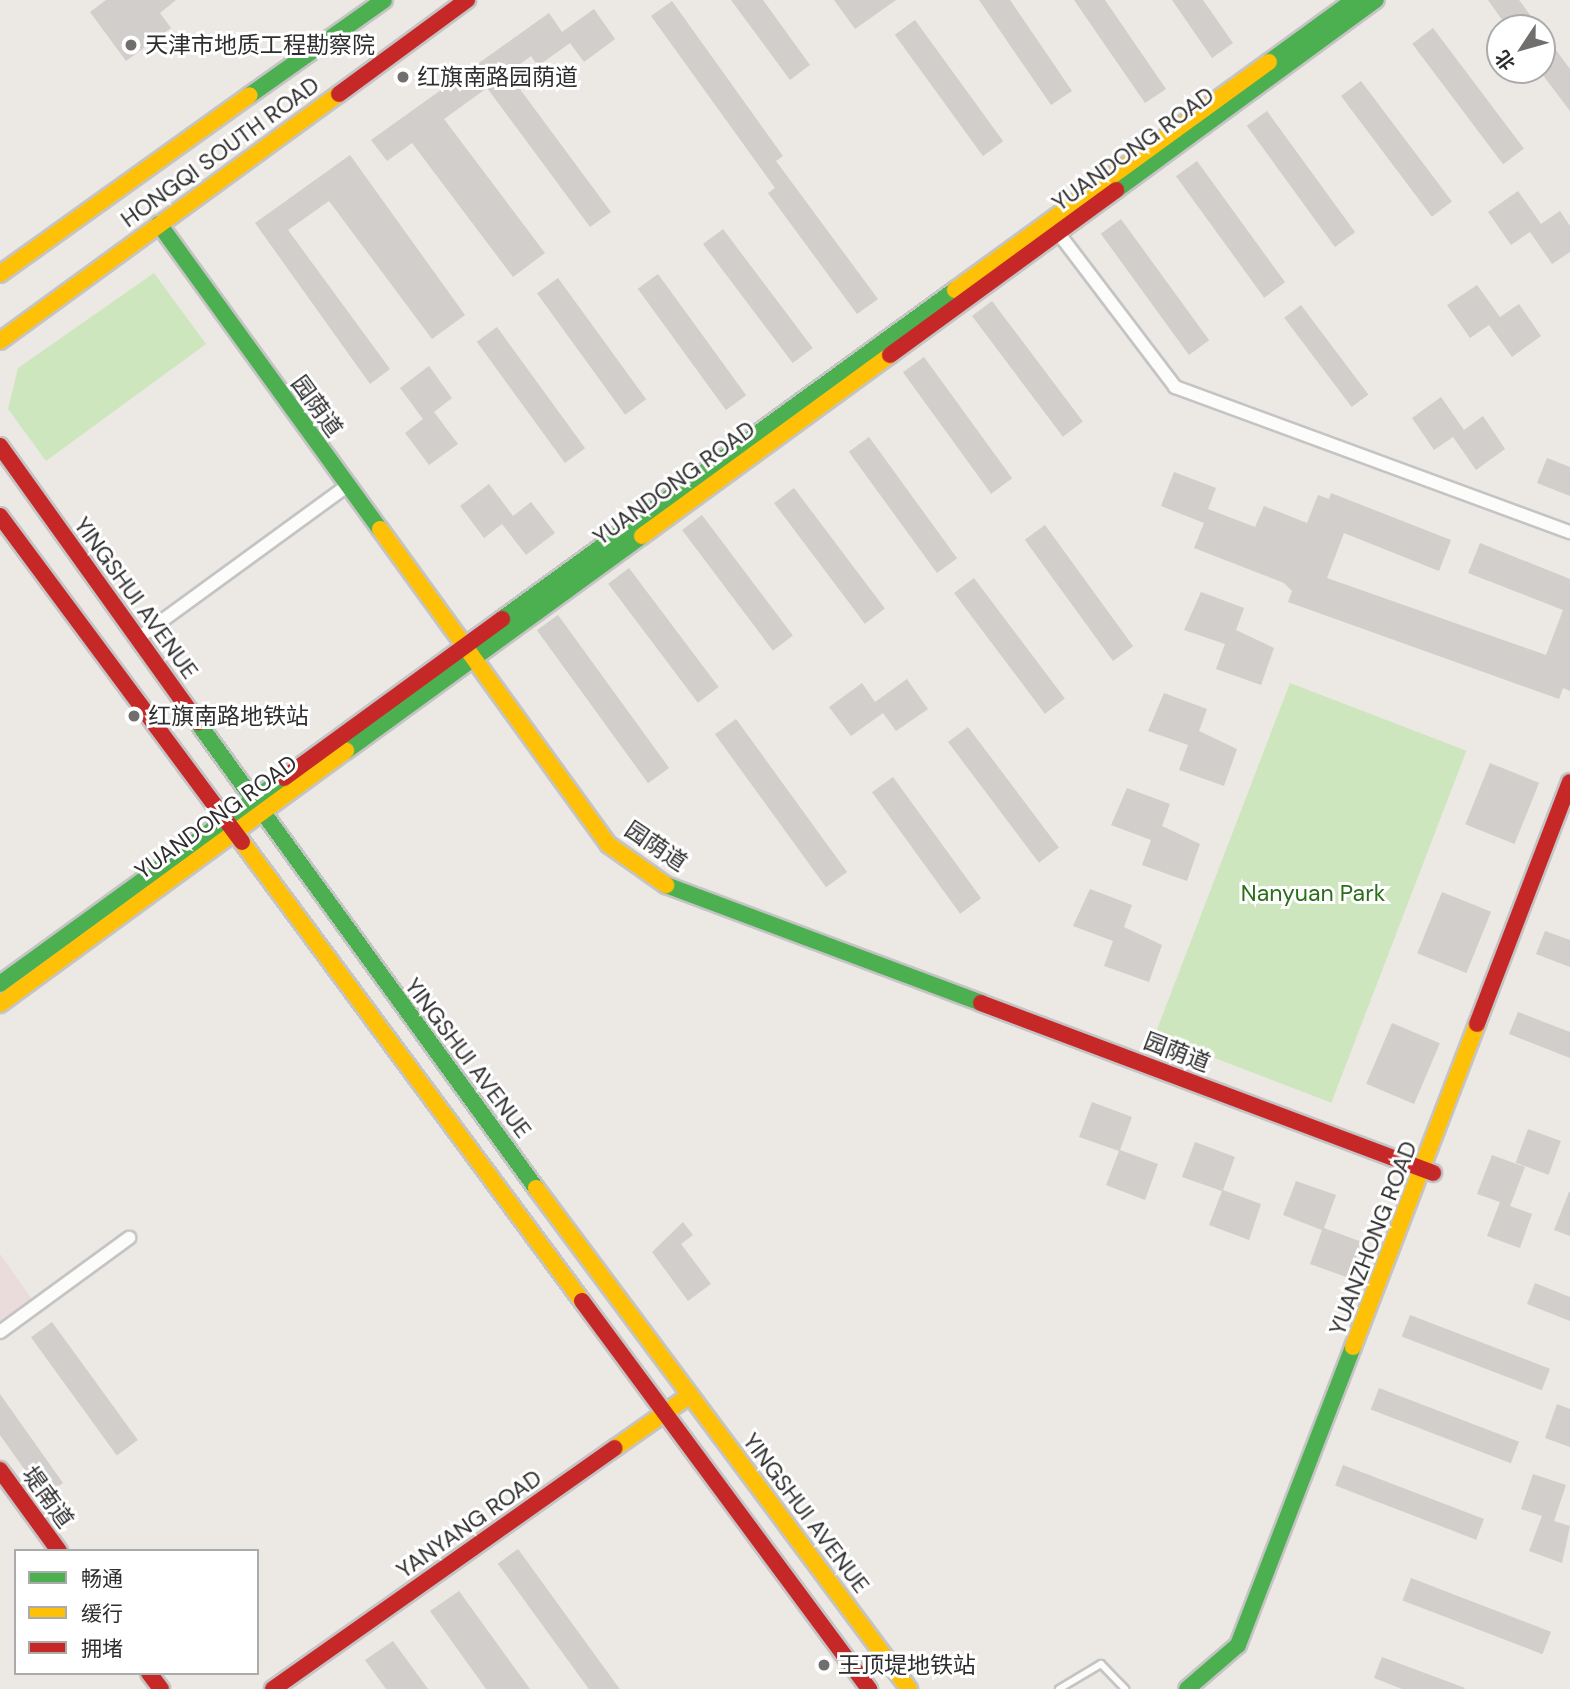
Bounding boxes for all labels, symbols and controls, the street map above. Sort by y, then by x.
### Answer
north arrow [1486,14,1556,84]
place label: 天津市地质工程勘察院 [145,31,375,59]
marker: 天津市地质工程勘察院 [123,37,139,53]
text: 北 [1490,45,1521,76]
place label: 红旗南路园荫道 [417,63,578,91]
marker: 红旗南路园荫道 [395,69,411,85]
street label: HONGQI SOUTH ROAD [115,71,325,233]
street label: YUANDONG ROAD [1047,81,1219,217]
street label: 园荫道 [286,370,348,442]
street label: YUANDONG ROAD [588,415,760,551]
street label: YINGSHUI AVENUE [68,512,204,684]
place label: 红旗南路地铁站 [148,702,309,730]
marker: 红旗南路地铁站 [126,708,142,724]
street label: YUANDONG ROAD [130,749,302,885]
street label: 园荫道 [620,815,692,877]
park label: Nanyuan Park [1241,879,1385,907]
street label: YINGSHUI AVENUE [399,973,537,1143]
street label: 园荫道 [1140,1027,1214,1077]
street label: YUANZHONG ROAD [1323,1137,1423,1339]
street label: YINGSHUI AVENUE [737,1428,875,1598]
street label: 堤南道 [17,1461,79,1533]
street label: YANYANG ROAD [391,1464,547,1584]
legend [14,1549,259,1675]
text: 畅通 [81,1565,123,1593]
text: 缓行 [81,1600,123,1628]
text: 拥堵 [81,1635,123,1663]
place label: 王顶堤地铁站 [838,1651,976,1679]
marker: 王顶堤地铁站 [816,1657,832,1673]

